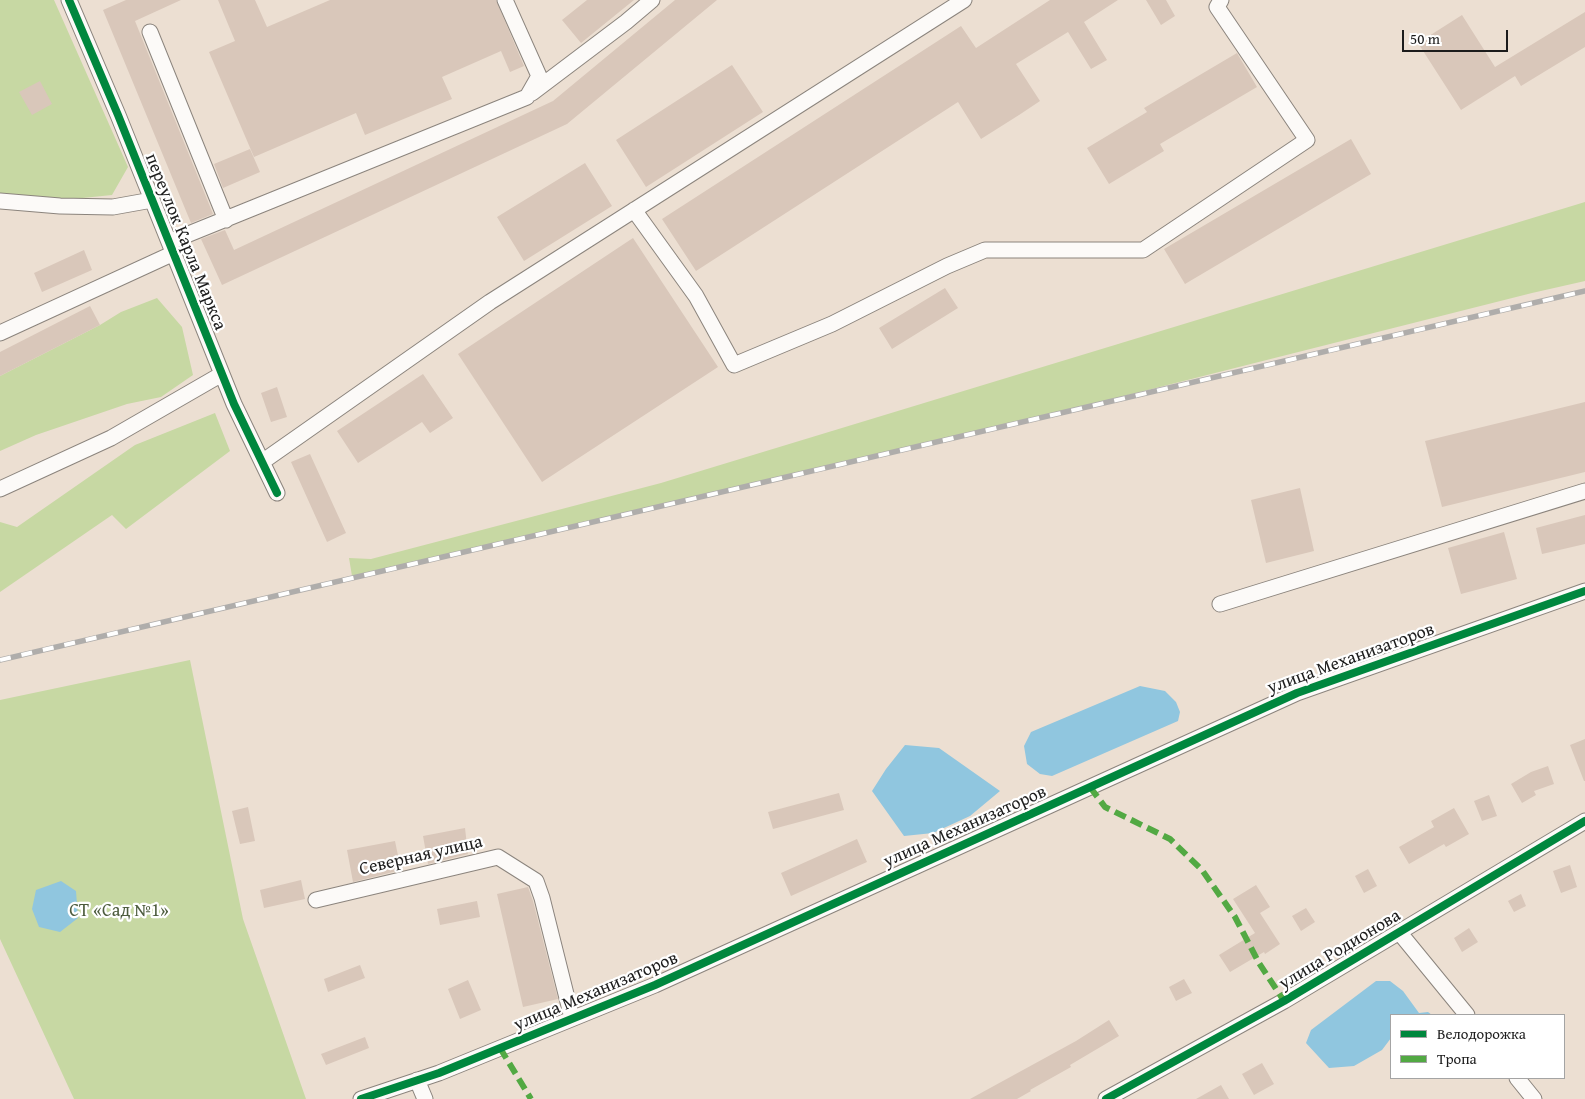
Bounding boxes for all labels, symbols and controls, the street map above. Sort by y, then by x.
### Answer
scale bar [1405,20,1511,52]
text: 50 m [1410,28,1440,49]
street label: переулок Карла Маркса [140,151,230,333]
street label: улица Механизаторов [1265,619,1437,699]
street label: улица Механизаторов [880,781,1050,873]
street label: Северная улица [357,831,485,881]
park label: СТ «Сад №1» [69,900,169,922]
street label: улица Родионова [1275,905,1405,995]
street label: улица Механизаторов [511,948,681,1036]
legend [1390,1014,1565,1079]
text: Велодорожка [1437,1023,1526,1044]
text: Тропа [1437,1048,1477,1069]

